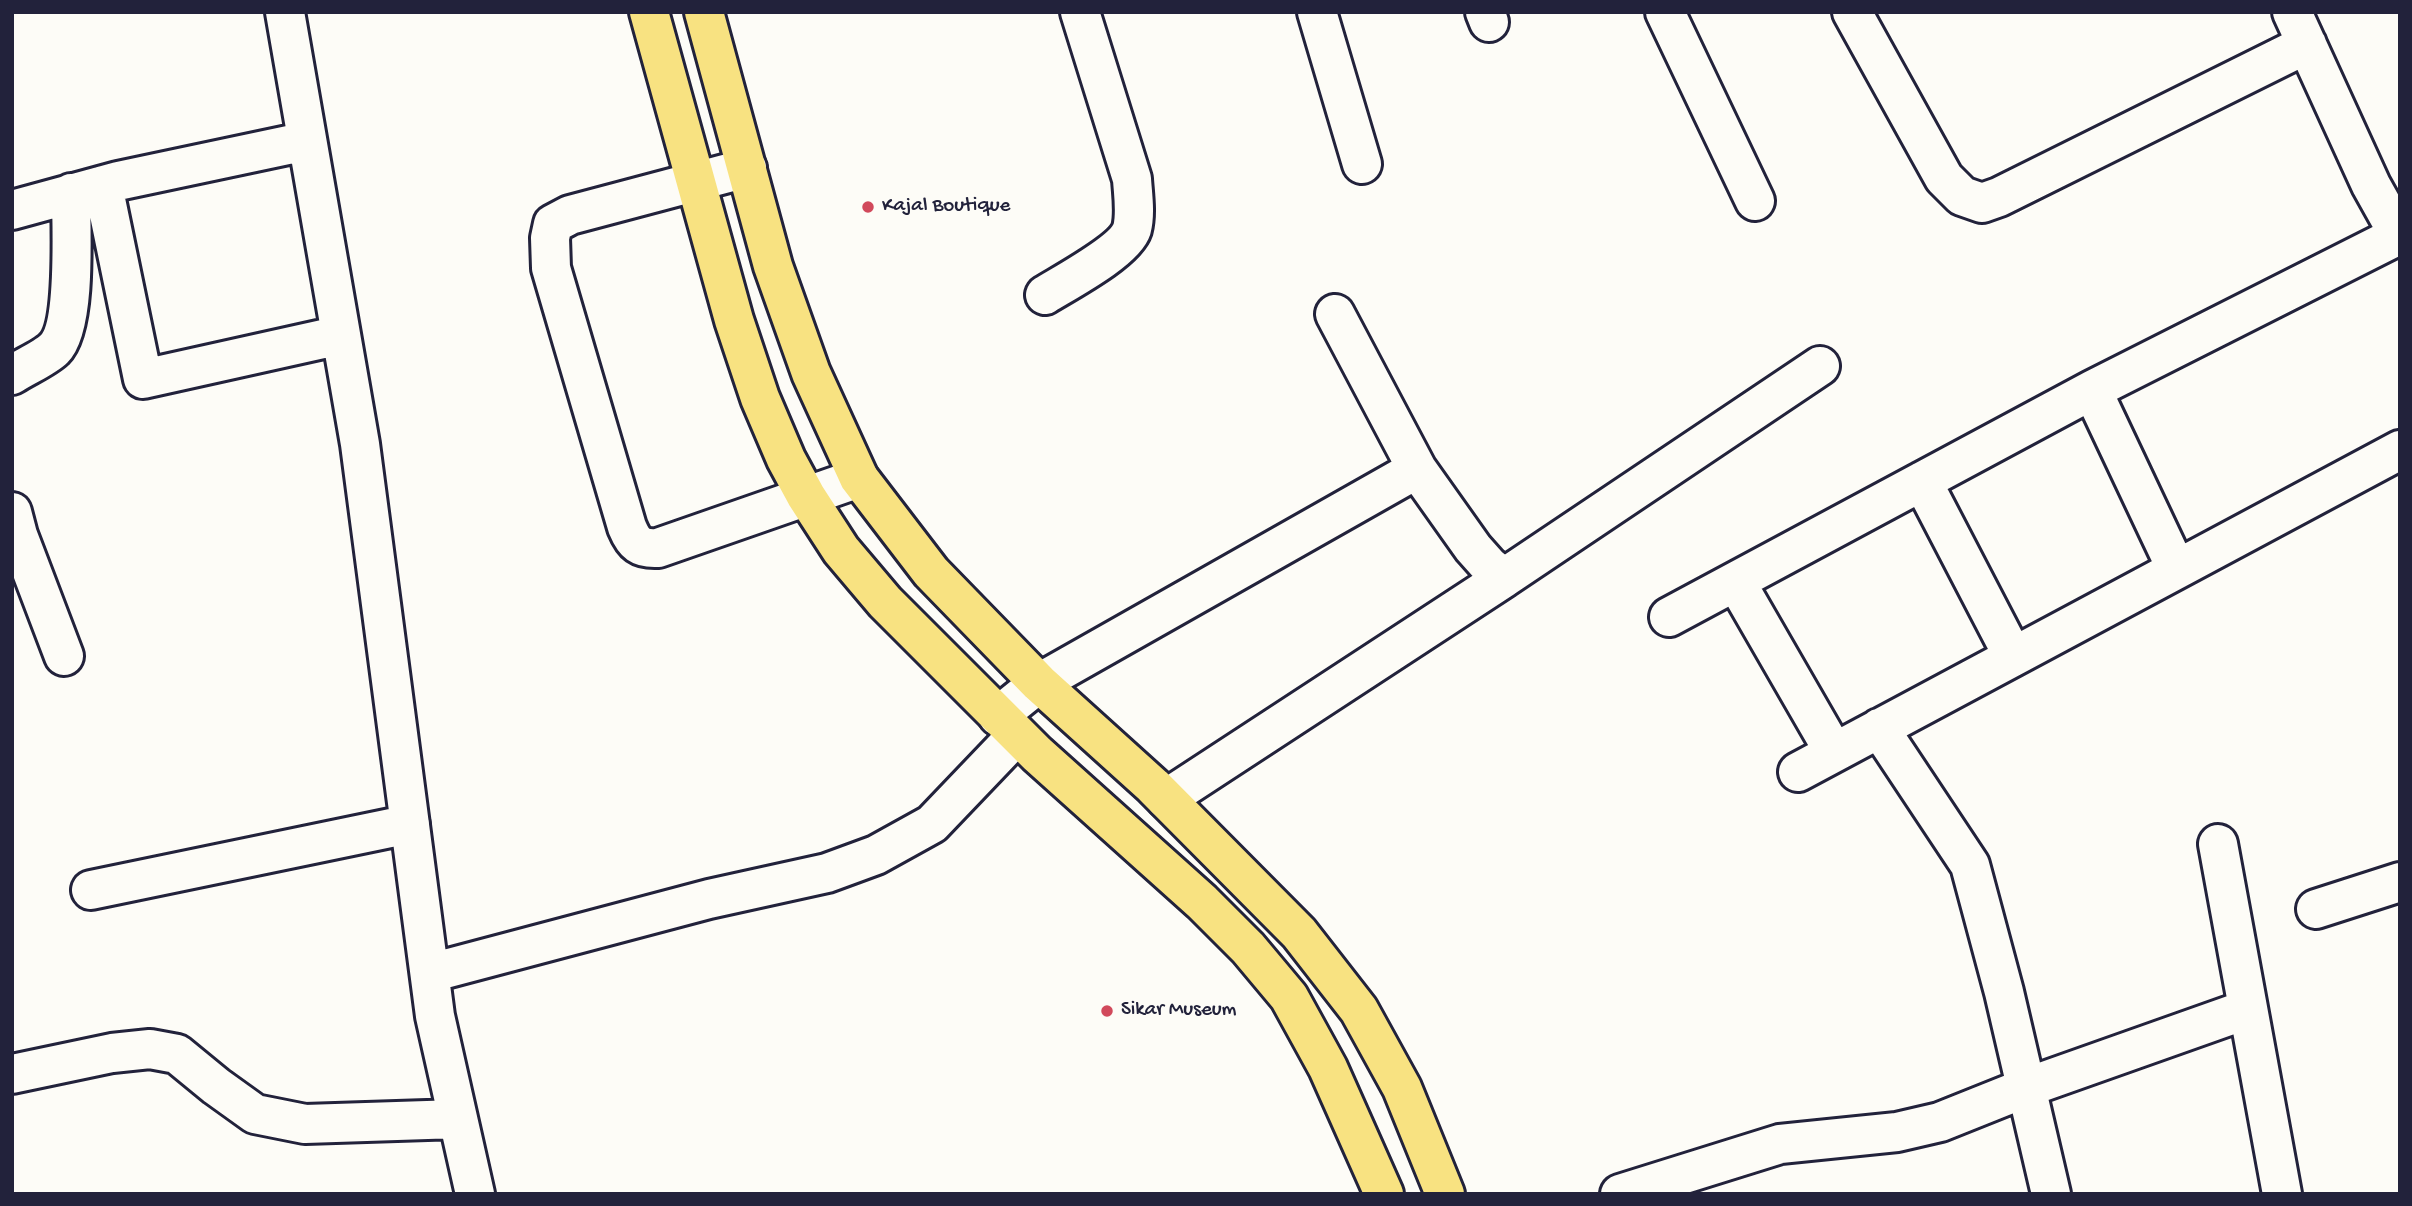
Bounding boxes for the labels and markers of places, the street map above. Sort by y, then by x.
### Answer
place label: Kajal Boutique [882,194,1010,220]
marker: Kajal Boutique [860,199,876,215]
place label: Sikar Museum [1121,998,1236,1024]
marker: Sikar Museum [1099,1003,1115,1019]

